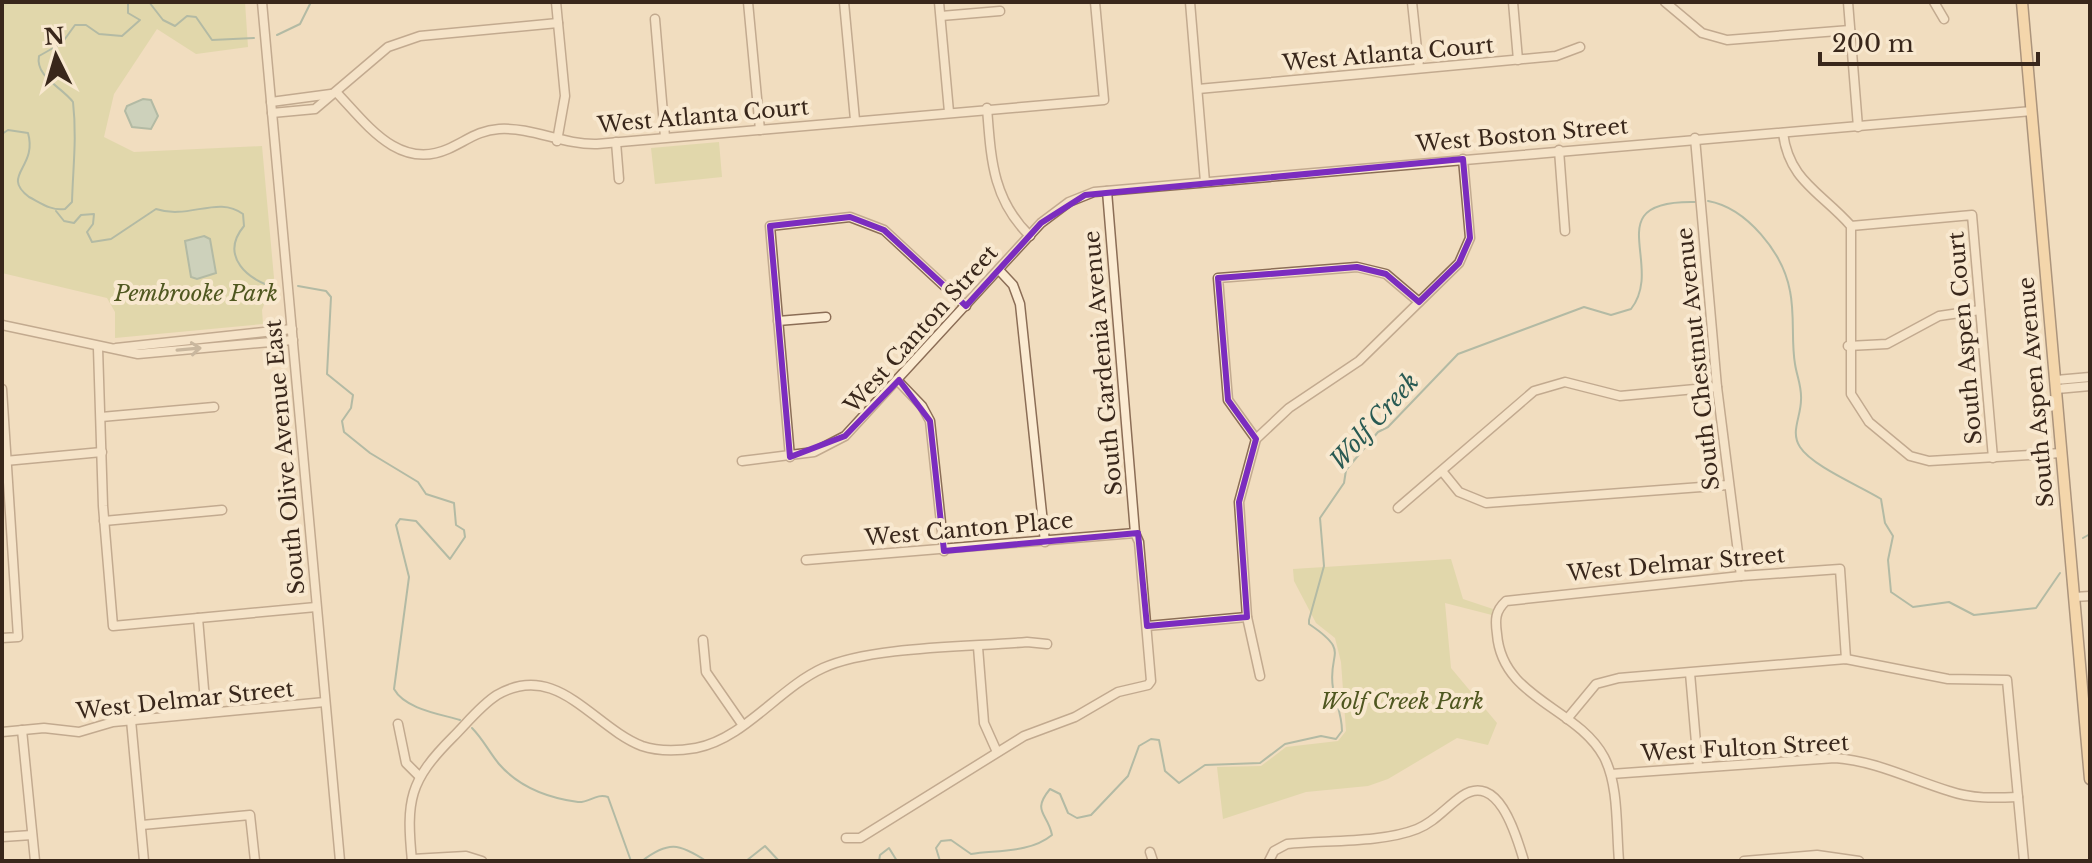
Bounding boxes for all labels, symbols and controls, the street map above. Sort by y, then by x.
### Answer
north arrow [16,16,96,96]
scale bar [1820,16,2038,66]
text: N [43,22,66,51]
text: 200 m [1832,29,1914,58]
street label: West Atlanta Court [1280,31,1496,77]
street label: West Atlanta Court [595,93,811,139]
street label: West Boston Street [1414,112,1630,158]
street label: South Chestnut Avenue [1671,226,1725,492]
street label: South Gardenia Avenue [1078,229,1128,497]
street label: South Aspen Court [1942,230,1988,446]
street label: West Canton Street [838,239,1004,419]
street label: South Aspen Avenue [2012,276,2060,508]
park label: Pembrooke Park [113,280,278,307]
street label: South Olive Avenue East [259,318,310,596]
one-way arrow [175,342,202,357]
water label: Wolf Creek [1323,367,1425,475]
street label: West Canton Place [863,506,1074,552]
street label: West Delmar Street [1565,541,1787,587]
street label: West Delmar Street [74,675,296,725]
park label: Wolf Creek Park [1320,688,1484,715]
street label: West Fulton Street [1639,729,1850,767]

